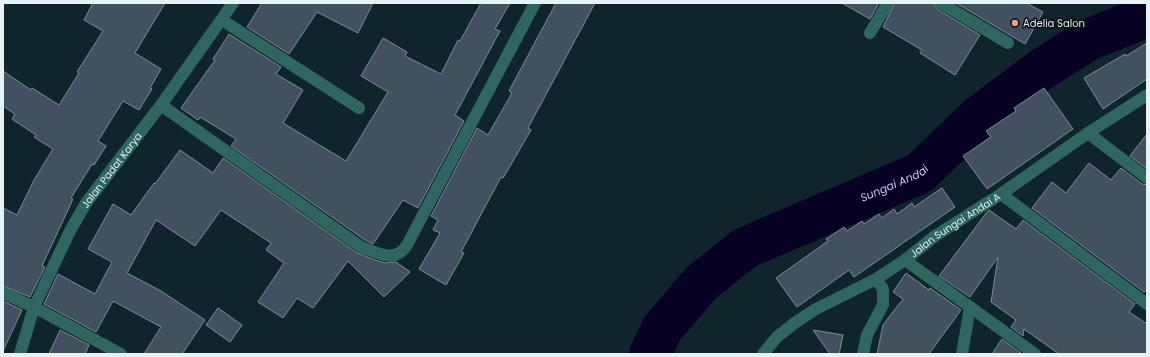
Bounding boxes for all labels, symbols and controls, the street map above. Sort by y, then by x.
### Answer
place label: Adelia Salon [1023,16,1085,31]
marker: Adelia Salon [1010,18,1020,28]
street label: Jalan Padat Karya [78,129,146,211]
water label: Sungai Andai [858,161,932,206]
street label: Jalan Sungai Andai A [907,189,1004,261]

